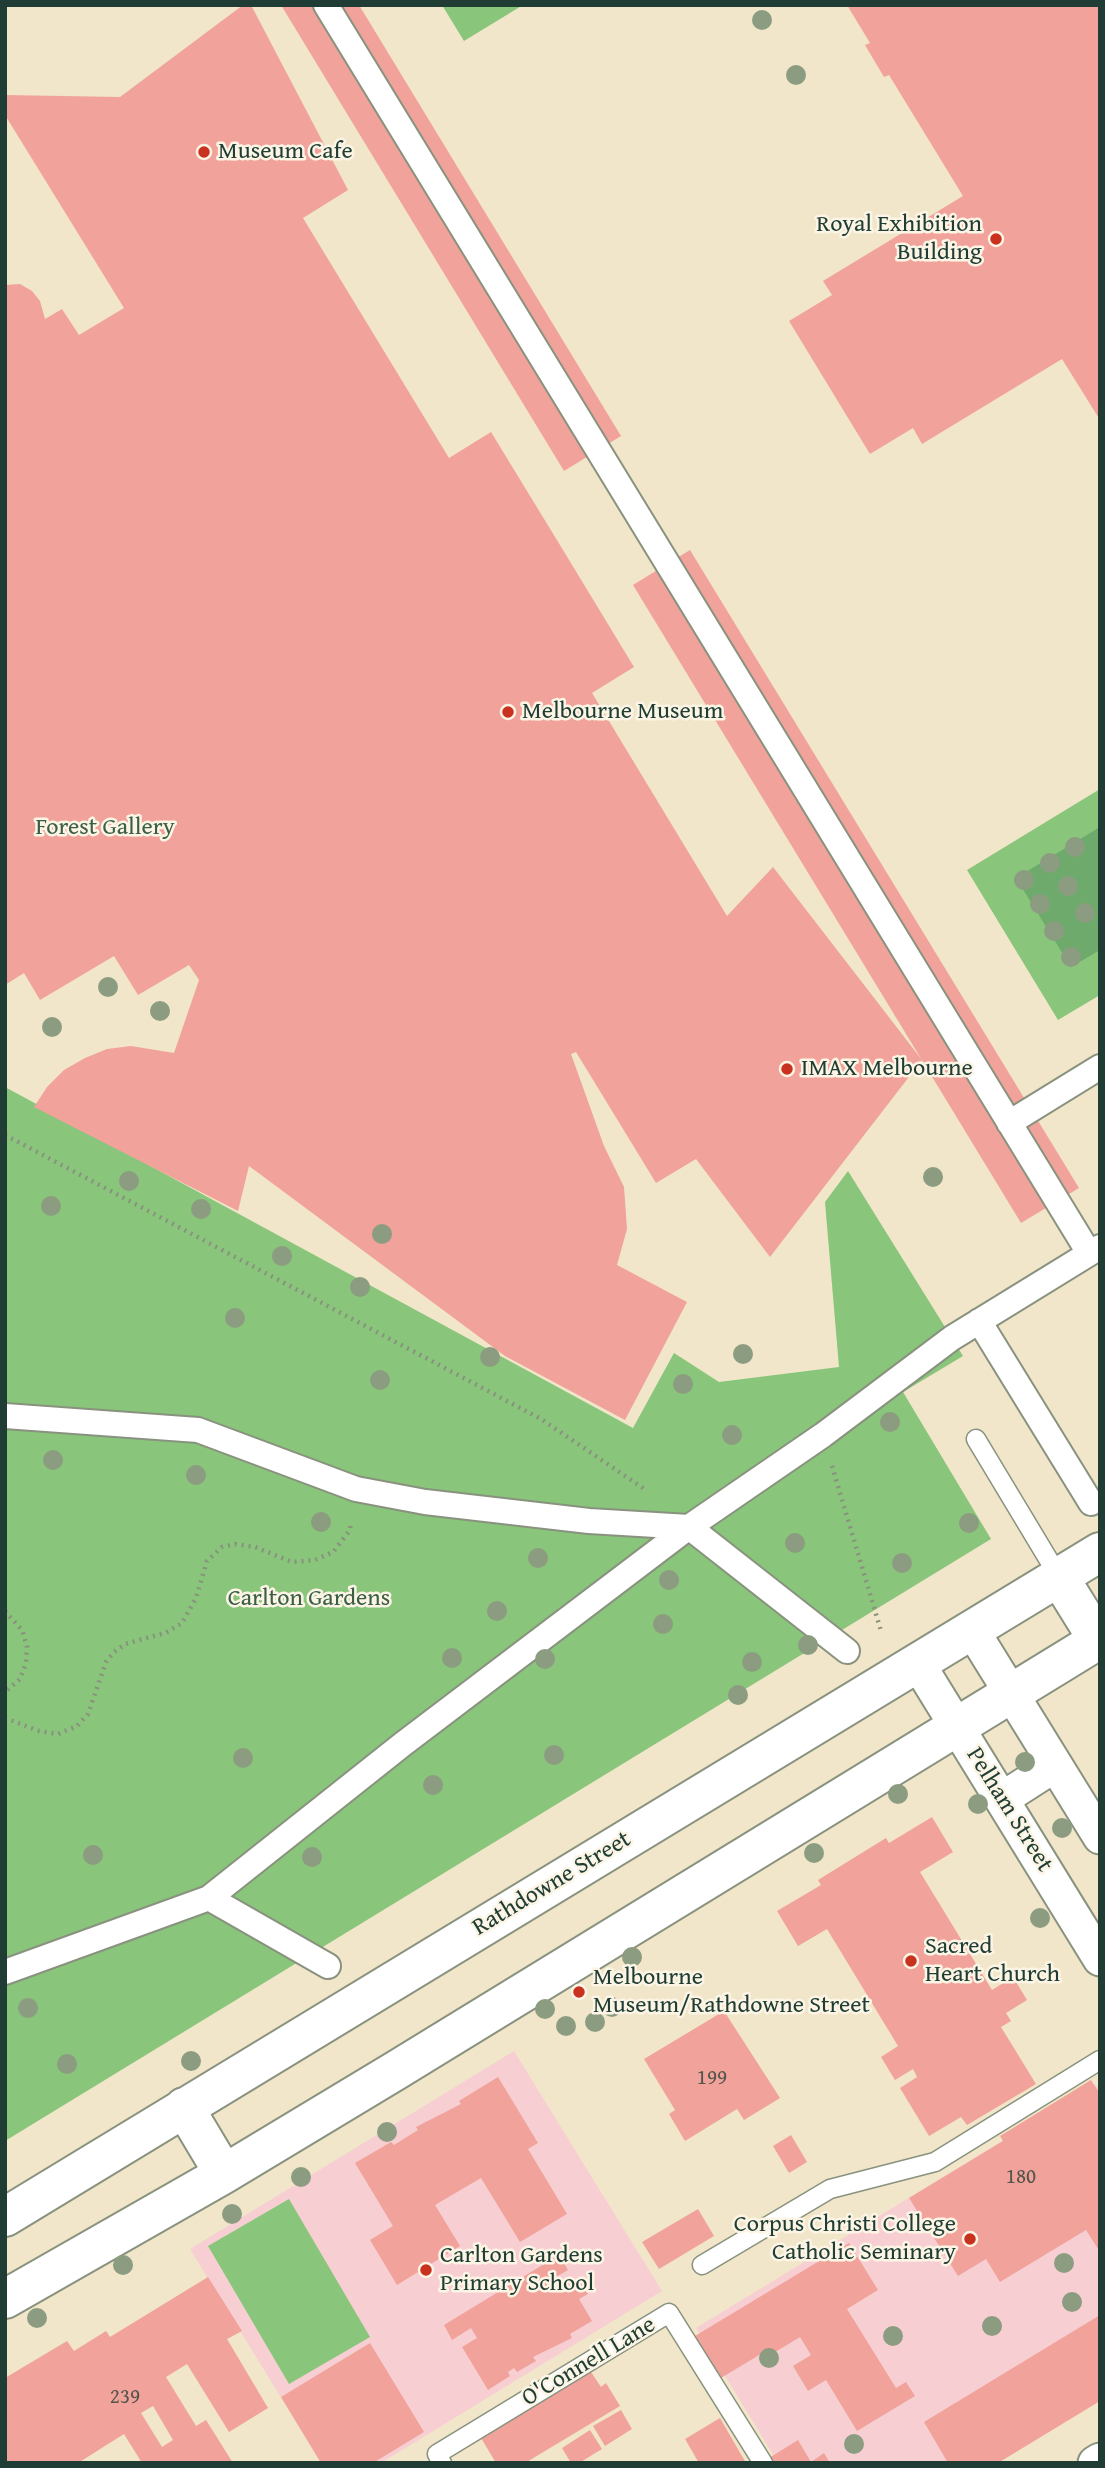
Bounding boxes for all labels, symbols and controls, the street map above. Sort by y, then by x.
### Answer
place label: Museum Cafe [218,138,353,166]
marker: Museum Cafe [196,144,212,160]
place label: Royal Exhibition Building [816,211,982,267]
marker: Royal Exhibition Building [988,231,1004,247]
place label: Melbourne Museum [522,698,723,726]
marker: Melbourne Museum [500,704,516,720]
park label: Forest Gallery [35,814,175,842]
place label: IMAX Melbourne [801,1055,973,1083]
marker: IMAX Melbourne [779,1061,795,1077]
park label: Carlton Gardens [228,1585,390,1613]
street label: Pelham Street [959,1742,1059,1878]
street label: Rathdowne Street [468,1825,636,1943]
place label: Sacred Heart Church [925,1933,1060,1989]
marker: Sacred Heart Church [903,1953,919,1969]
place label: Melbourne Museum/Rathdowne Street [593,1964,870,2020]
marker: Melbourne Museum/Rathdowne Street [571,1984,587,2000]
house number: 199 [697,2066,727,2092]
house number: 180 [1006,2165,1036,2191]
place label: Corpus Christi College Catholic Seminary [734,2211,956,2267]
marker: Corpus Christi College Catholic Seminary [962,2231,978,2247]
place label: Carlton Gardens Primary School [440,2242,603,2298]
marker: Carlton Gardens Primary School [418,2262,434,2278]
street label: O'Connell Lane [517,2311,661,2413]
house number: 239 [110,2385,140,2411]

